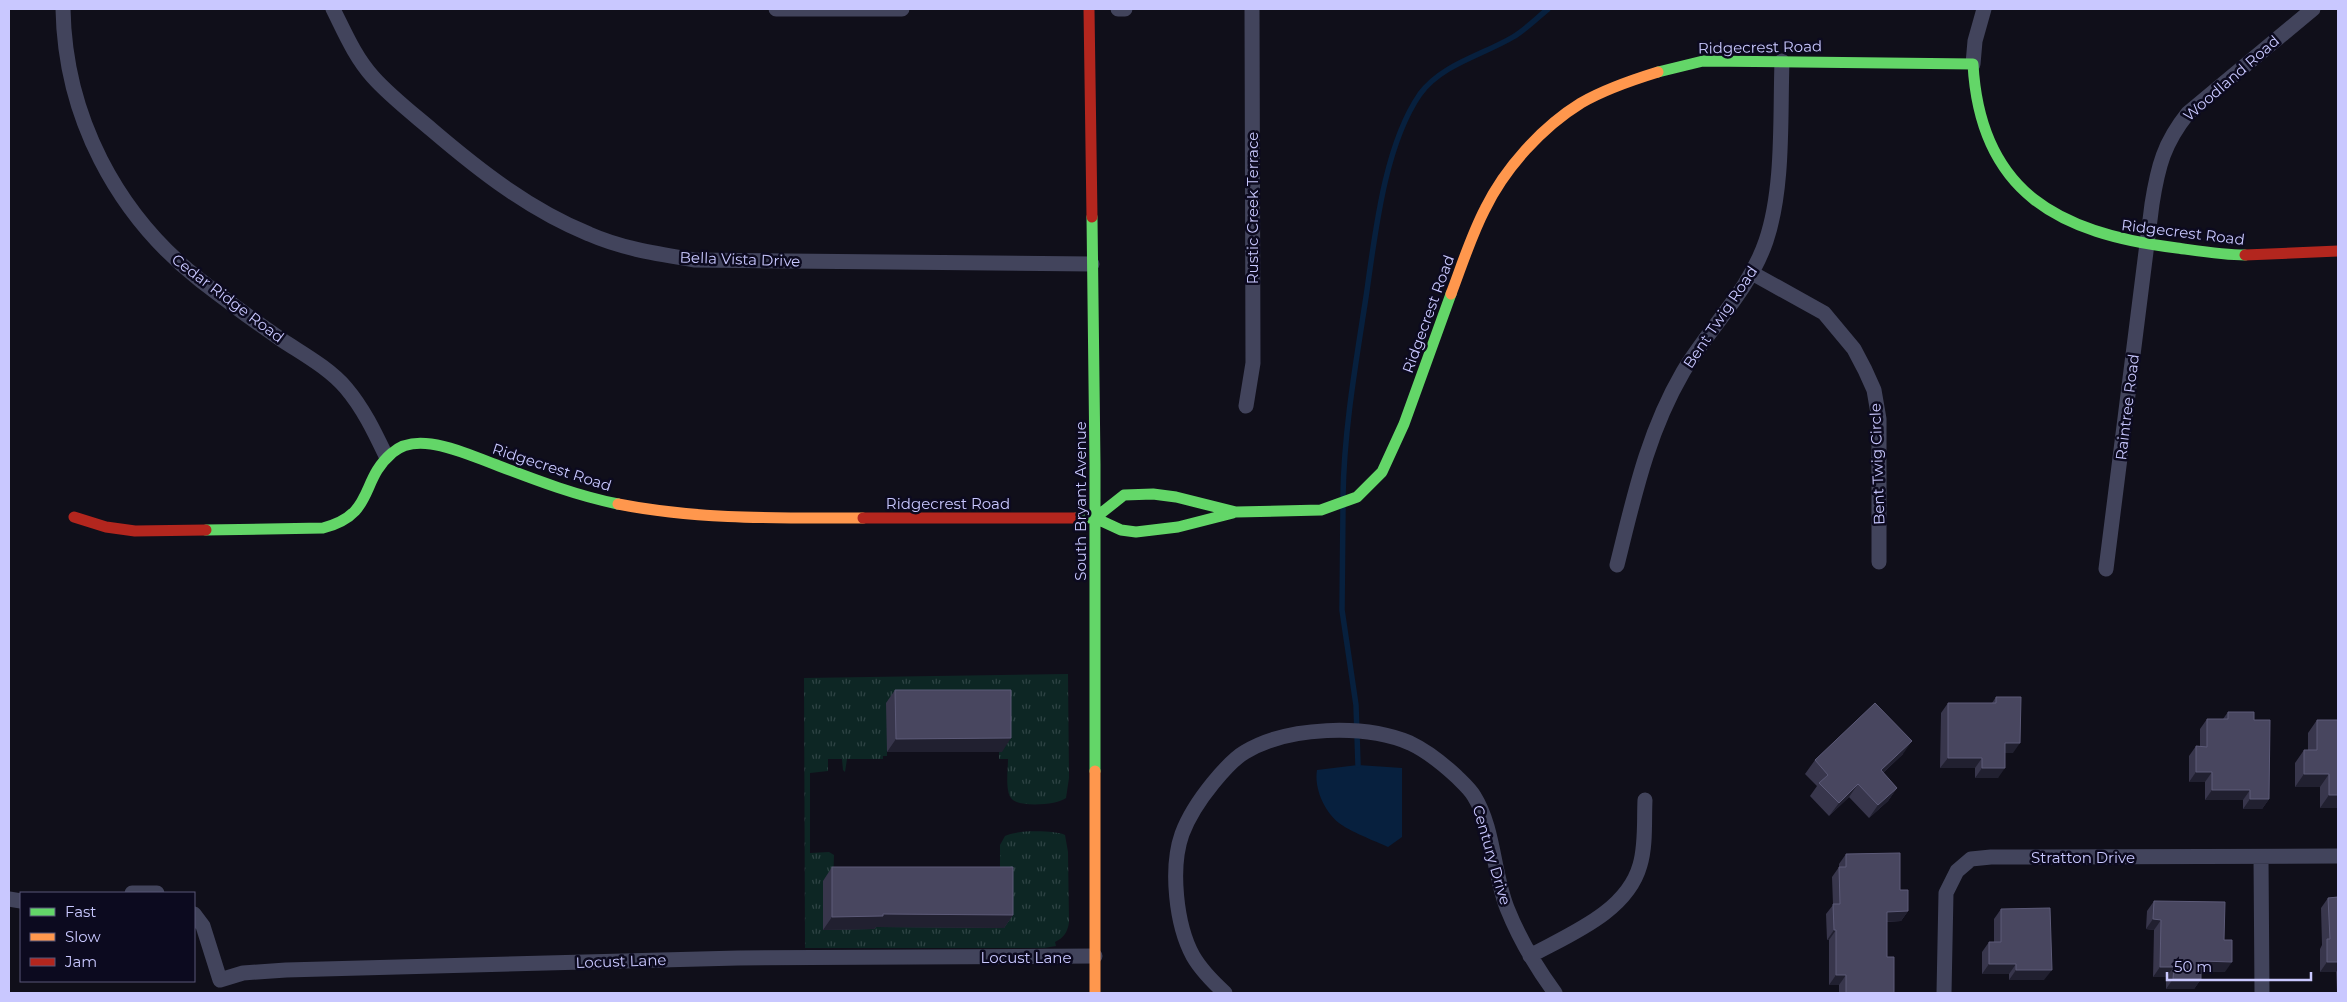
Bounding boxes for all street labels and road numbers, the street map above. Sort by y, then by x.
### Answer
street label: Woodland Road [2179,31,2283,125]
street label: Ridgecrest Road [1698,36,1822,58]
street label: Rustic Creek Terrace [1243,132,1262,284]
street label: Ridgecrest Road [2120,215,2246,249]
street label: Bella Vista Drive [679,247,801,271]
street label: Cedar Ridge Road [168,250,288,346]
street label: Ridgecrest Road [1398,252,1458,376]
street label: Bent Twig Road [1679,262,1761,372]
street label: Raintree Road [2111,353,2143,461]
street label: Bent Twig Circle [1865,403,1889,525]
street label: South Bryant Avenue [1071,421,1090,581]
street label: Ridgecrest Road [490,439,614,495]
street label: Ridgecrest Road [886,494,1010,513]
street label: Century Drive [1469,803,1515,907]
street label: Stratton Drive [2031,848,2135,867]
street label: Locust Lane [981,948,1071,967]
street label: Locust Lane [575,950,667,972]

